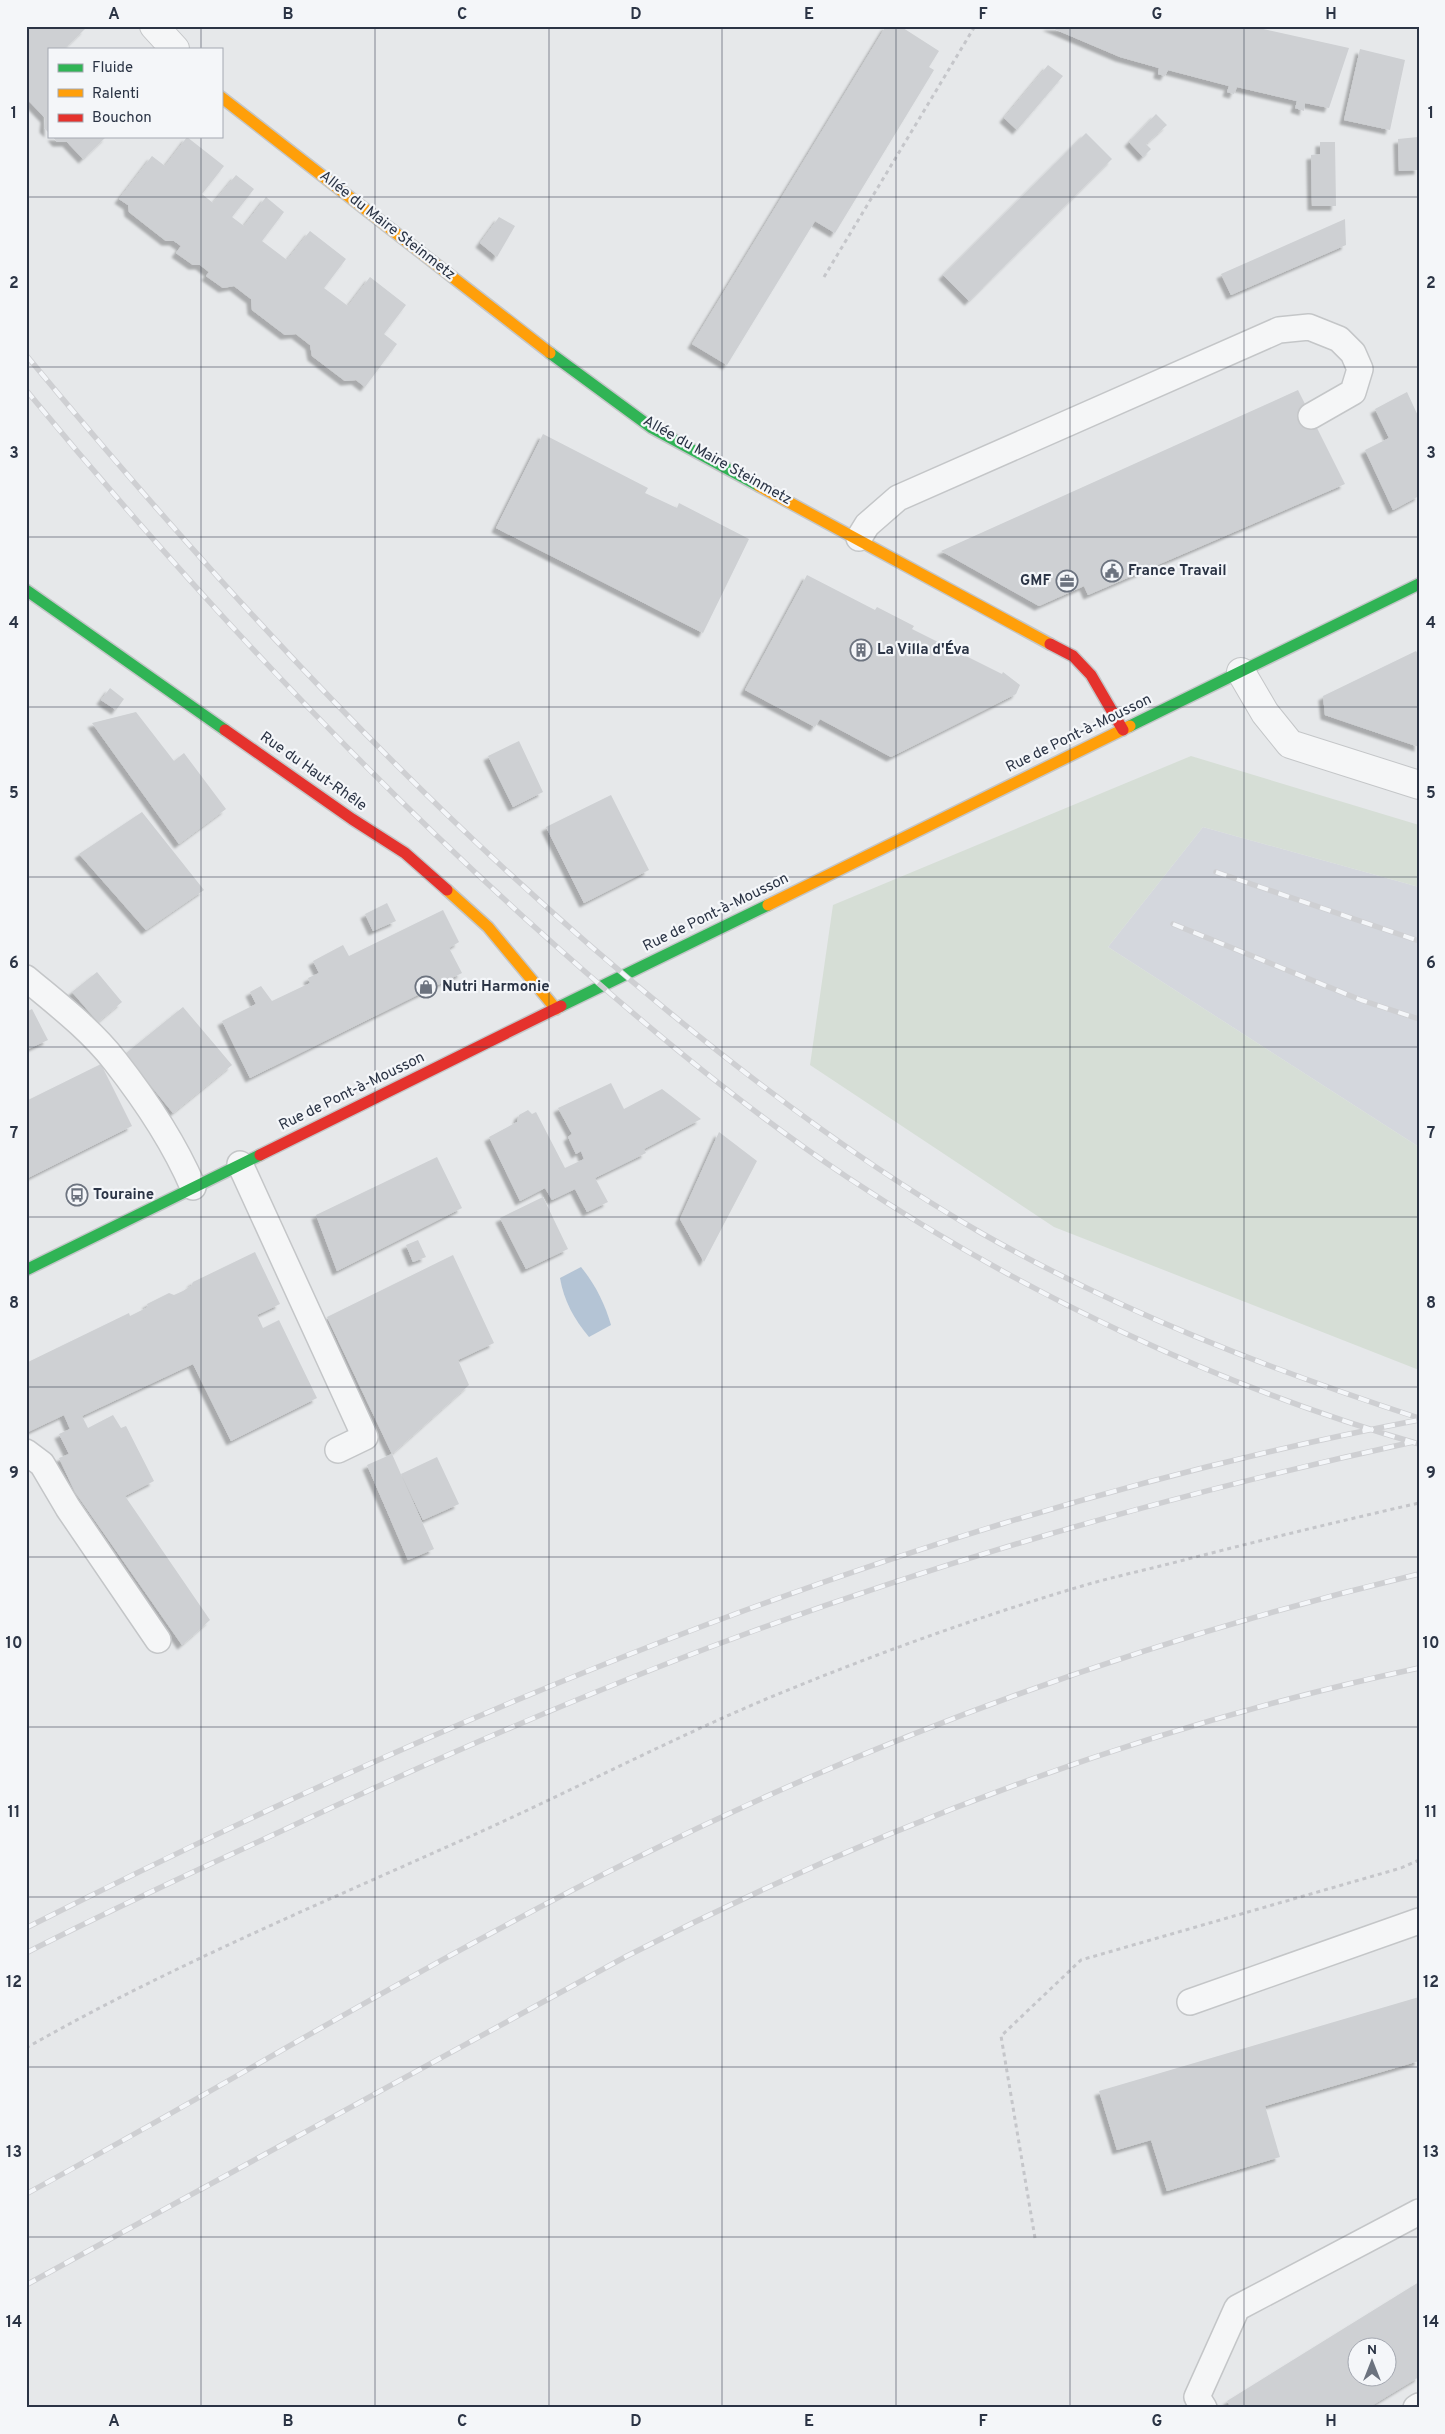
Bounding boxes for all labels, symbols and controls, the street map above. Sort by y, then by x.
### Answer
text: A [108,5,120,25]
text: B [282,5,294,25]
text: C [457,5,467,25]
text: D [630,5,642,25]
text: E [804,5,814,25]
text: F [978,5,988,25]
text: G [1152,5,1162,25]
text: H [1325,5,1337,25]
legend [48,48,222,138]
text: Fluide [92,59,133,78]
text: Ralenti [92,85,139,104]
text: 1 [11,104,17,124]
text: 1 [1428,104,1434,124]
text: Bouchon [92,109,152,128]
street label: Allée du Maire Steinmetz [315,167,459,285]
text: 2 [9,274,19,294]
text: 2 [1426,274,1436,294]
street label: Allée du Maire Steinmetz [639,412,795,510]
text: 3 [9,444,19,464]
text: 3 [1426,444,1436,464]
public building icon: France Travail [1100,559,1124,583]
place label: France Travail [1128,562,1227,581]
office icon: GMF [1055,569,1079,593]
place label: GMF [1020,572,1051,591]
text: 4 [9,614,19,634]
text: 4 [1426,614,1436,634]
building icon: La Villa d'Éva [849,638,873,662]
place label: La Villa d'Éva [877,640,970,660]
street label: Rue de Pont-à-Mousson [1003,690,1155,778]
street label: Rue du Haut-Rhêle [256,728,370,816]
text: 5 [9,784,19,804]
text: 5 [1426,784,1436,804]
street label: Rue de Pont-à-Mousson [640,869,792,957]
text: 6 [9,954,19,974]
text: 6 [1426,954,1436,974]
shop icon: Nutri Harmonie [414,975,438,999]
place label: Nutri Harmonie [442,978,550,997]
street label: Rue de Pont-à-Mousson [276,1048,428,1136]
text: 7 [10,1124,18,1144]
text: 7 [1427,1124,1435,1144]
bus stop icon: Touraine [65,1183,89,1207]
place label: Touraine [93,1186,154,1205]
text: 8 [9,1294,19,1314]
text: 8 [1426,1294,1436,1314]
text: 9 [9,1464,19,1484]
text: 9 [1426,1464,1436,1484]
text: 10 [6,1634,22,1654]
text: 10 [1423,1634,1439,1654]
text: 11 [8,1803,20,1823]
text: 11 [1425,1803,1437,1823]
text: 12 [6,1973,22,1993]
text: 12 [1423,1973,1439,1993]
text: 13 [6,2143,22,2163]
text: 13 [1423,2143,1439,2163]
text: 14 [6,2313,22,2333]
text: 14 [1423,2313,1439,2333]
north arrow [1348,2336,1398,2386]
text: N [1367,2342,1377,2359]
text: A [108,2412,120,2432]
text: B [282,2412,294,2432]
text: C [457,2412,467,2432]
text: D [630,2412,642,2432]
text: E [804,2412,814,2432]
text: F [978,2412,988,2432]
text: G [1152,2412,1162,2432]
text: H [1325,2412,1337,2432]

